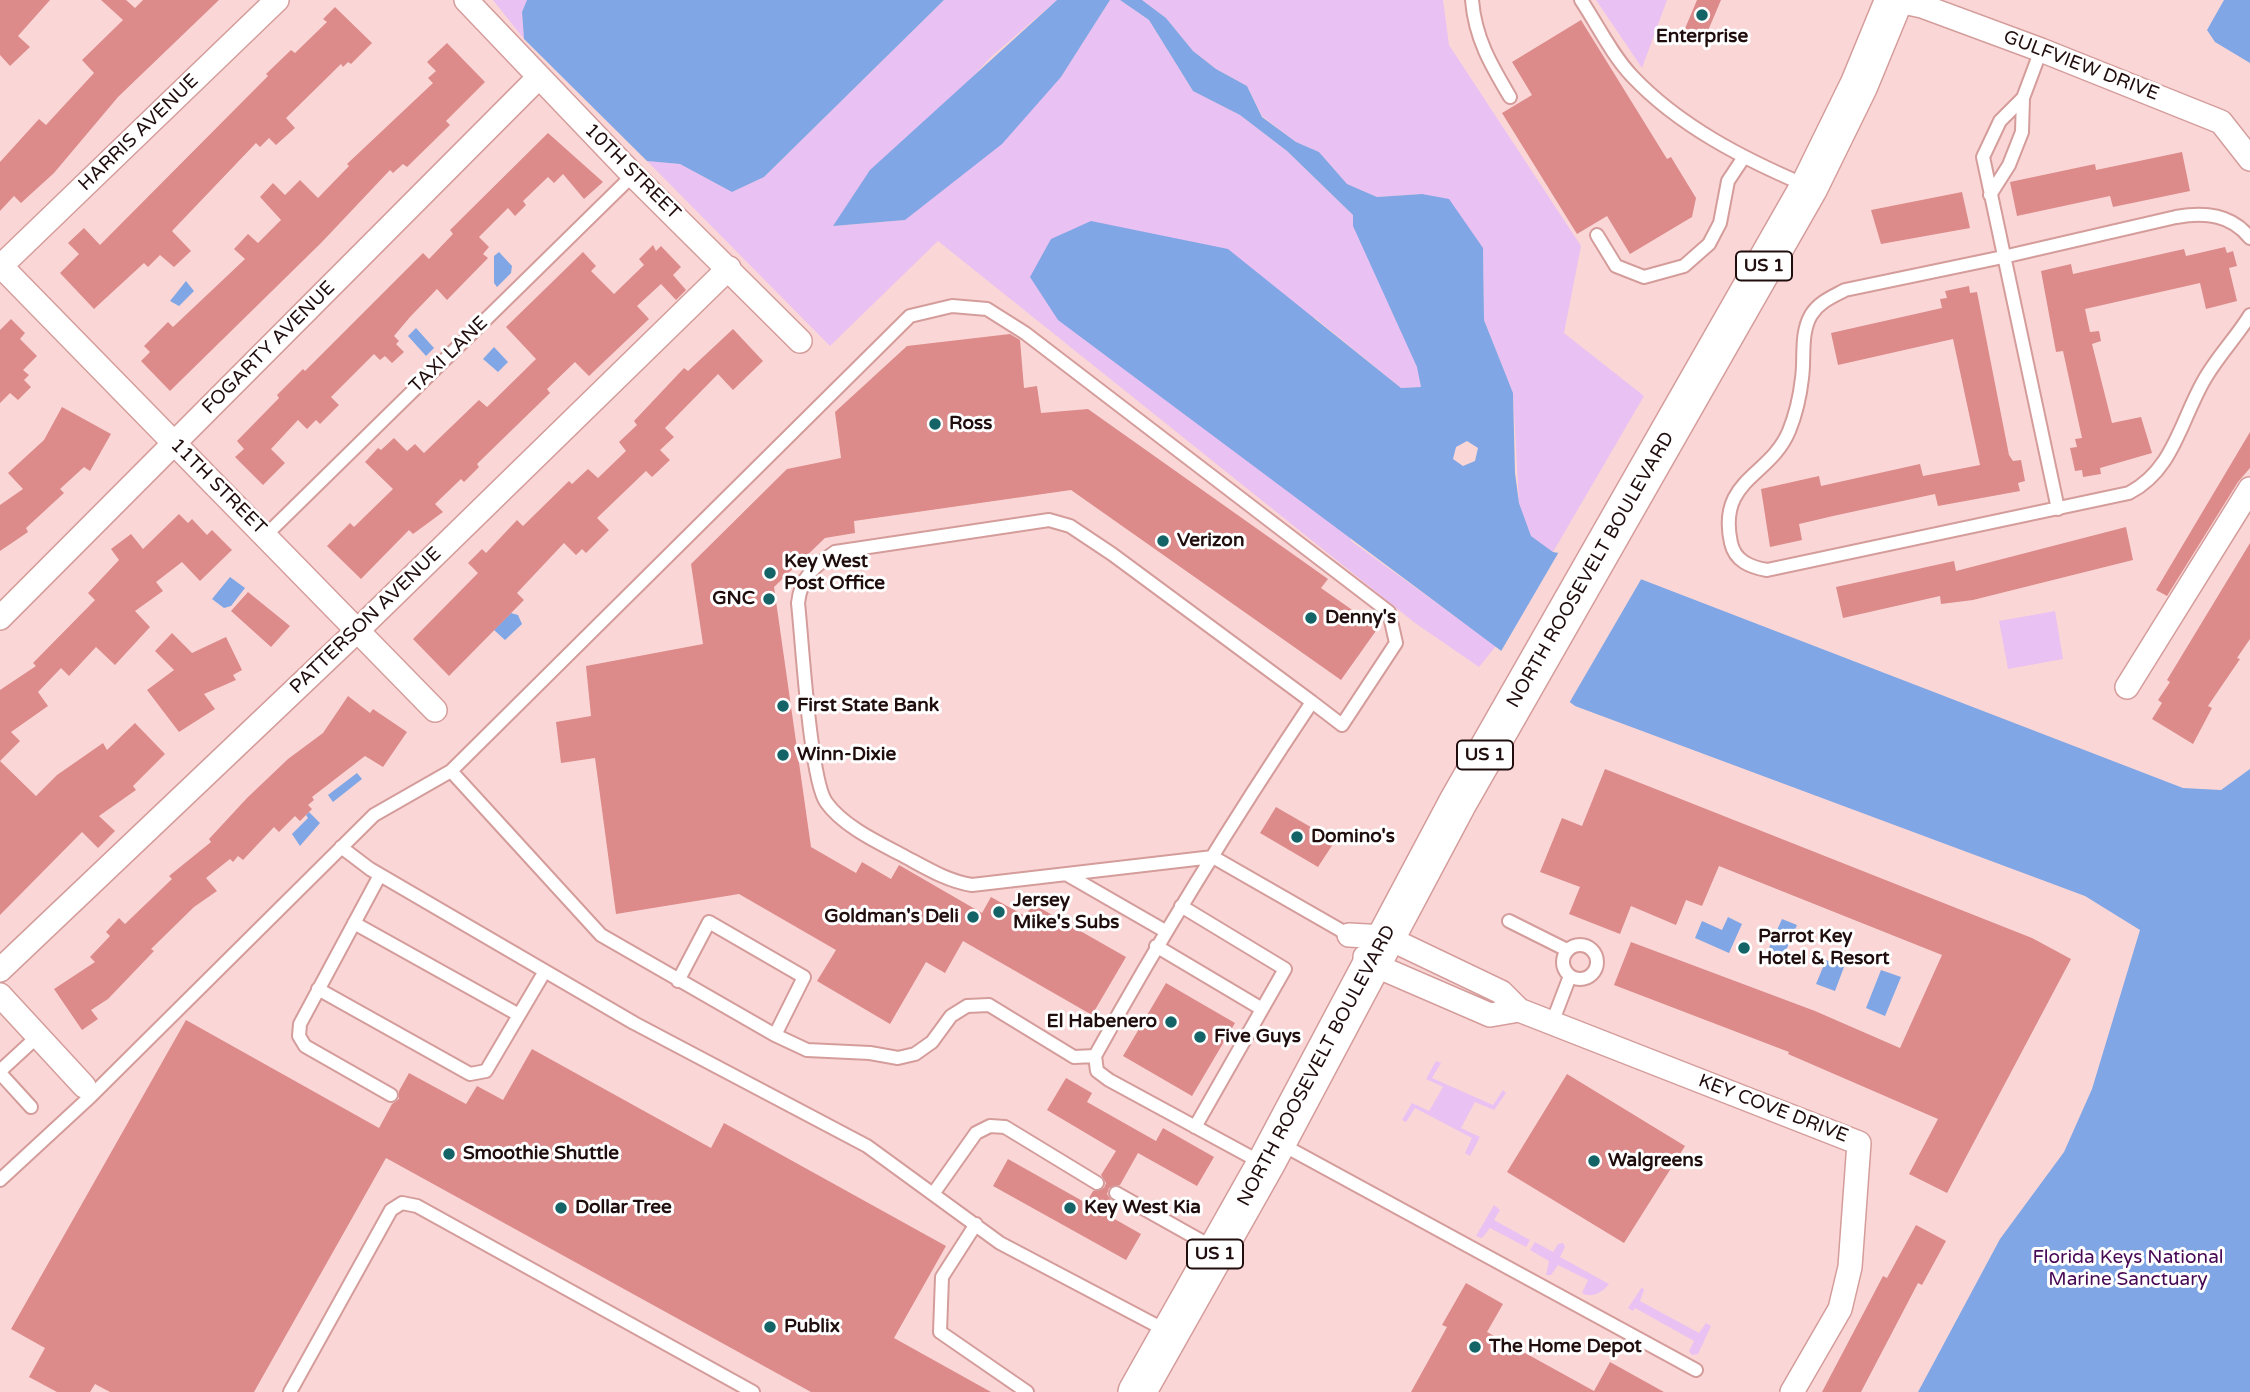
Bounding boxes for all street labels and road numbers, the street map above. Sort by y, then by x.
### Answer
street label: GULFVIEW DRIVE [2000,26,2162,106]
street label: HARRIS AVENUE [74,70,204,196]
street label: 10TH STREET [579,119,685,225]
road number: US 1 [1736,252,1792,280]
street label: FOGARTY AVENUE [198,277,340,419]
street label: TAXI LANE [405,312,493,398]
street label: NORTH ROOSEVELT BOULEVARD [1502,428,1680,712]
street label: 11TH STREET [165,434,271,540]
street label: PATTERSON AVENUE [286,543,446,699]
road number: US 1 [1457,740,1513,770]
street label: NORTH ROOSEVELT BOULEVARD [1233,922,1401,1210]
street label: KEY COVE DRIVE [1695,1070,1851,1148]
road number: US 1 [1187,1240,1243,1268]

